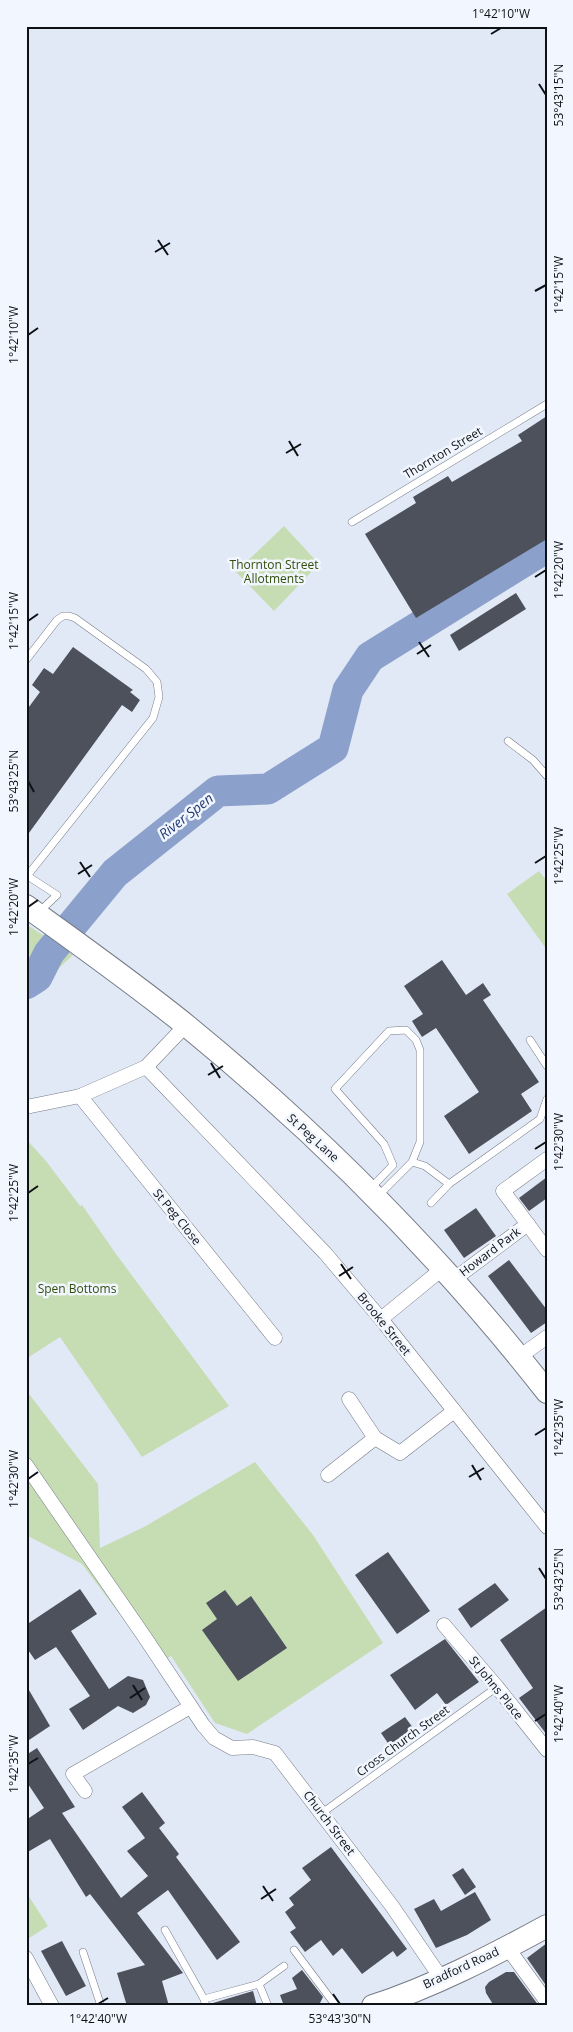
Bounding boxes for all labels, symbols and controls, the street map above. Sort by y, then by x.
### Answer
text: 1°42'10"W [472,5,530,22]
text: 53°43'15"N [550,64,567,126]
text: 1°42'15"W [550,256,567,314]
text: 1°42'10"W [5,306,22,364]
street label: Thornton Street [400,422,485,483]
text: 1°42'20"W [550,541,567,599]
park label: Thornton Street Allotments [230,556,318,587]
text: 1°42'15"W [5,592,22,650]
text: 53°43'25"N [5,750,22,812]
water label: River Spen [155,788,217,843]
text: 1°42'25"W [550,827,567,885]
text: 1°42'20"W [5,878,22,936]
street label: St Peg Lane [284,1110,343,1166]
text: 1°42'30"W [550,1113,567,1171]
text: 1°42'25"W [5,1164,22,1222]
street label: St Peg Close [149,1185,206,1249]
street label: Howard Park [456,1223,524,1280]
park label: Spen Bottoms [38,1280,117,1297]
street label: Brooke Street [354,1289,415,1359]
text: 1°42'35"W [550,1399,567,1457]
text: 1°42'30"W [5,1450,22,1508]
text: 53°43'25"N [550,1548,567,1610]
street label: St Johns Place [465,1652,528,1723]
text: 1°42'40"W [550,1685,567,1743]
street label: Cross Church Street [353,1701,453,1780]
text: 1°42'35"W [5,1735,22,1793]
street label: Church Street [299,1787,359,1859]
street label: Bradford Road [420,1943,502,1993]
text: 1°42'40"W [69,2010,127,2027]
text: 53°43'30"N [309,2010,371,2027]

